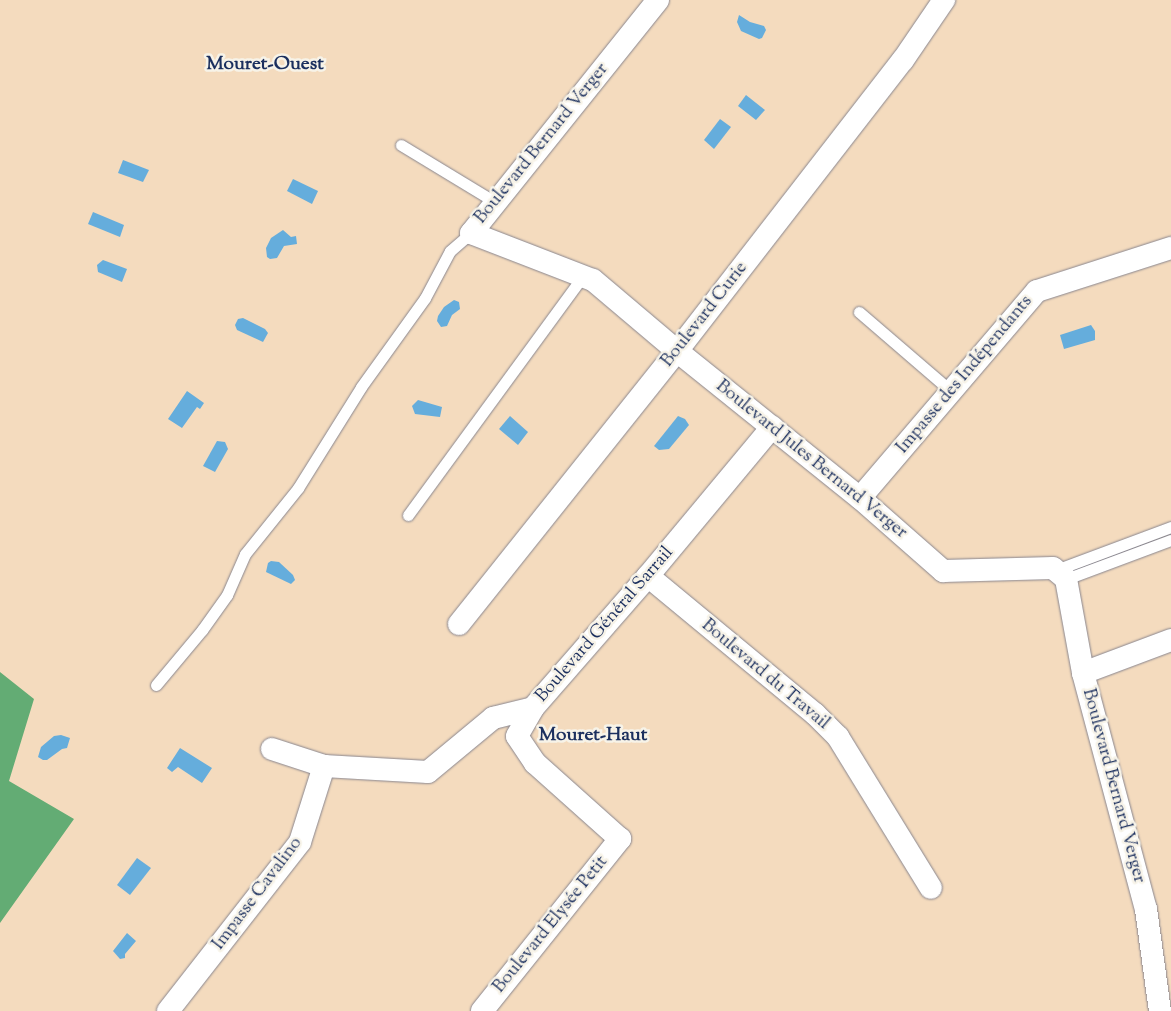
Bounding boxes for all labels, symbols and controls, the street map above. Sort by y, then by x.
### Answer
district label: Mouret-Ouest [206,54,324,76]
street label: Boulevard Bernard Verger [471,59,613,229]
street label: Boulevard Curie [657,258,753,372]
street label: Impasse des Indépendants [892,291,1038,459]
street label: Boulevard Jules Bernard Verger [711,376,911,544]
street label: Boulevard Général Sarrail [531,543,679,707]
street label: Boulevard du Travail [697,615,833,735]
street label: Boulevard Bernard Verger [1077,686,1149,886]
district label: Mouret-Haut [539,725,647,747]
street label: Impasse Cavalino [209,833,307,955]
street label: Boulevard Elysée Petit [489,852,613,998]

